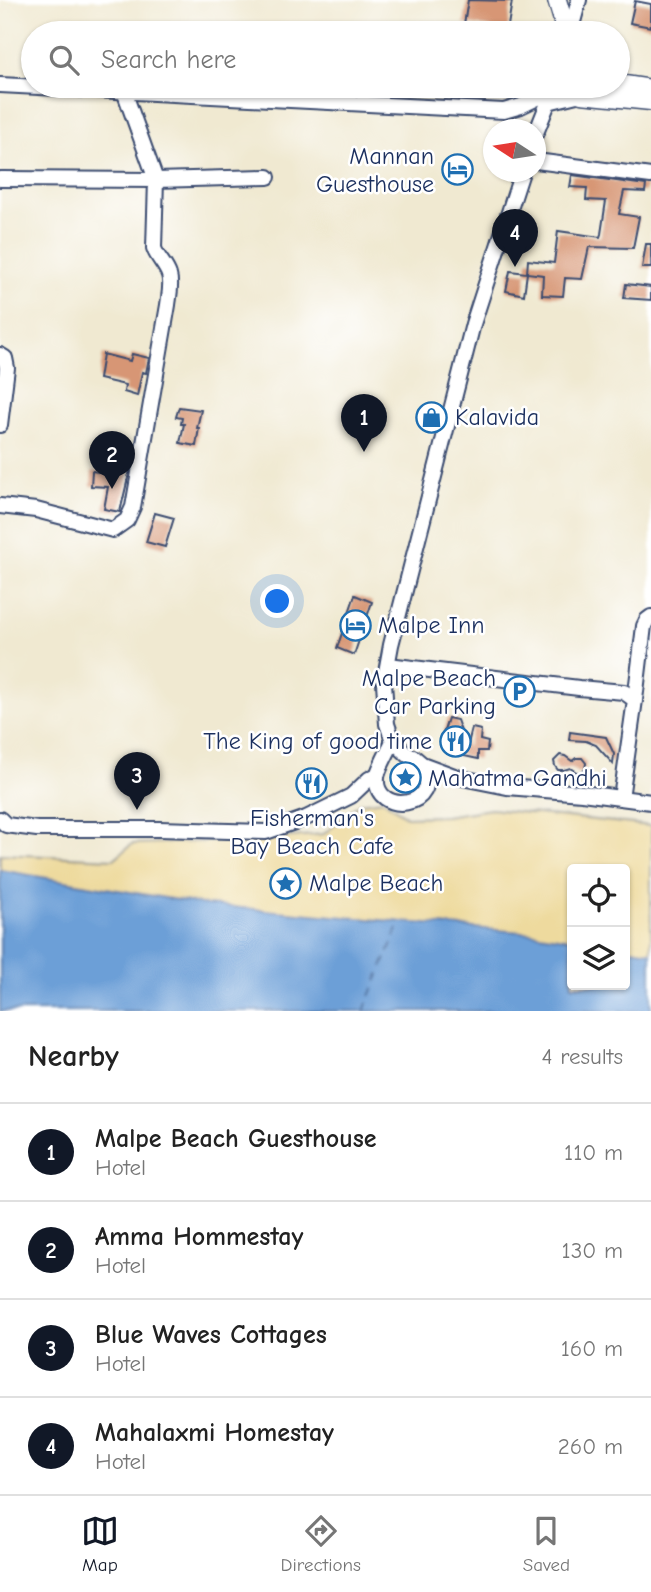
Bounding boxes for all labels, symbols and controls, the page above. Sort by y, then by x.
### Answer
search box [21,21,630,98]
icon: search [45,41,83,79]
text: Search here [101,45,236,75]
north arrow [483,119,546,182]
place label: Mannan Guesthouse [316,142,434,198]
hotel icon: Mannan Guesthouse [440,153,474,187]
pin: 4 [492,209,538,267]
pin: 1 [341,394,387,452]
shop icon: Kalavida [415,400,449,434]
place label: Kalavida [455,403,539,431]
pin: 2 [89,431,135,489]
your location [260,584,294,618]
hotel icon: Malpe Inn [338,608,372,642]
place label: Malpe Inn [378,611,485,639]
place label: Malpe Beach Car Parking [362,664,496,720]
parking icon: Malpe Beach Car Parking [502,675,536,709]
restaurant icon: The King of good time [438,724,472,758]
place label: The King of good time [203,727,432,755]
pin: 3 [114,752,160,810]
place icon: Mahatma Gandhi [388,761,422,795]
place label: Mahatma Gandhi [428,764,607,792]
restaurant icon: Fisherman's Bay Beach Cafe [295,767,329,801]
place label: Fisherman's Bay Beach Cafe [230,804,394,860]
map controls [567,864,630,990]
button: locate [567,864,630,927]
place icon: Malpe Beach [269,866,303,900]
place label: Malpe Beach [309,869,443,897]
button: layers [567,927,630,990]
text: Nearby [28,1039,119,1074]
text: 4 results [541,1043,623,1070]
text: Malpe Beach Guesthouse [95,1124,377,1154]
text: 1 [46,1139,56,1166]
text: 110 m [564,1139,623,1166]
text: Hotel [95,1154,146,1181]
text: Amma Hommestay [95,1222,303,1252]
text: 2 [45,1237,57,1264]
text: 130 m [562,1237,623,1264]
text: Hotel [95,1252,146,1279]
text: Blue Waves Cottages [95,1320,327,1350]
text: 3 [45,1335,57,1362]
text: 160 m [561,1335,623,1362]
text: Hotel [95,1350,146,1377]
text: Mahalaxmi Homestay [95,1418,334,1448]
text: 4 [46,1433,56,1460]
text: 260 m [558,1433,623,1460]
text: Hotel [95,1448,146,1475]
tab: Map [81,1512,119,1576]
tab: Directions [281,1512,361,1576]
tab: Saved [523,1512,570,1576]

